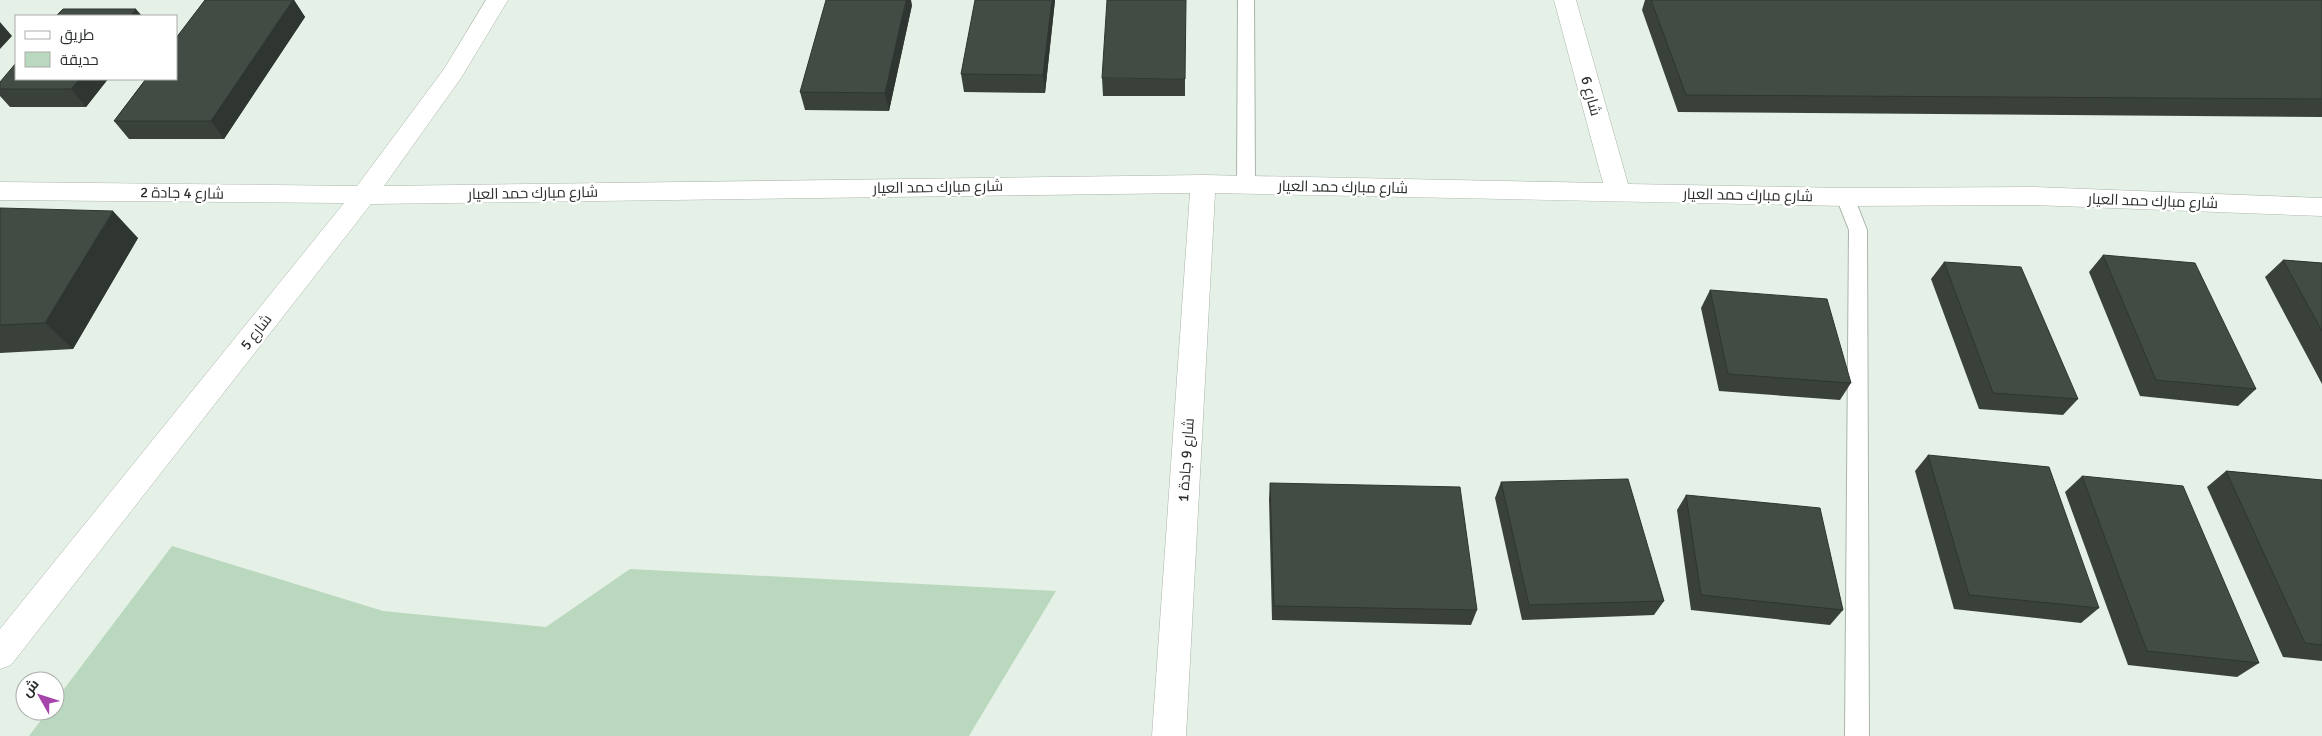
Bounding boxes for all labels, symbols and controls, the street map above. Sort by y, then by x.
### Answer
legend [15,15,178,80]
text: طريق [60,26,94,45]
text: حديقة [60,51,99,69]
street label: شارع 6 [1575,74,1605,118]
street label: شارع مبارك حمد العيار [872,177,1003,199]
street label: شارع مبارك حمد العيار [1277,177,1408,199]
street label: شارع 4 جادة 2 [140,183,224,205]
street label: شارع مبارك حمد العيار [467,183,598,205]
street label: شارع مبارك حمد العيار [1682,185,1813,207]
street label: شارع مبارك حمد العيار [2087,190,2218,214]
street label: شارع 5 [236,311,277,355]
street label: شارع 9 جادة 1 [1174,418,1200,503]
north arrow [15,671,65,721]
text: ش [18,676,43,700]

